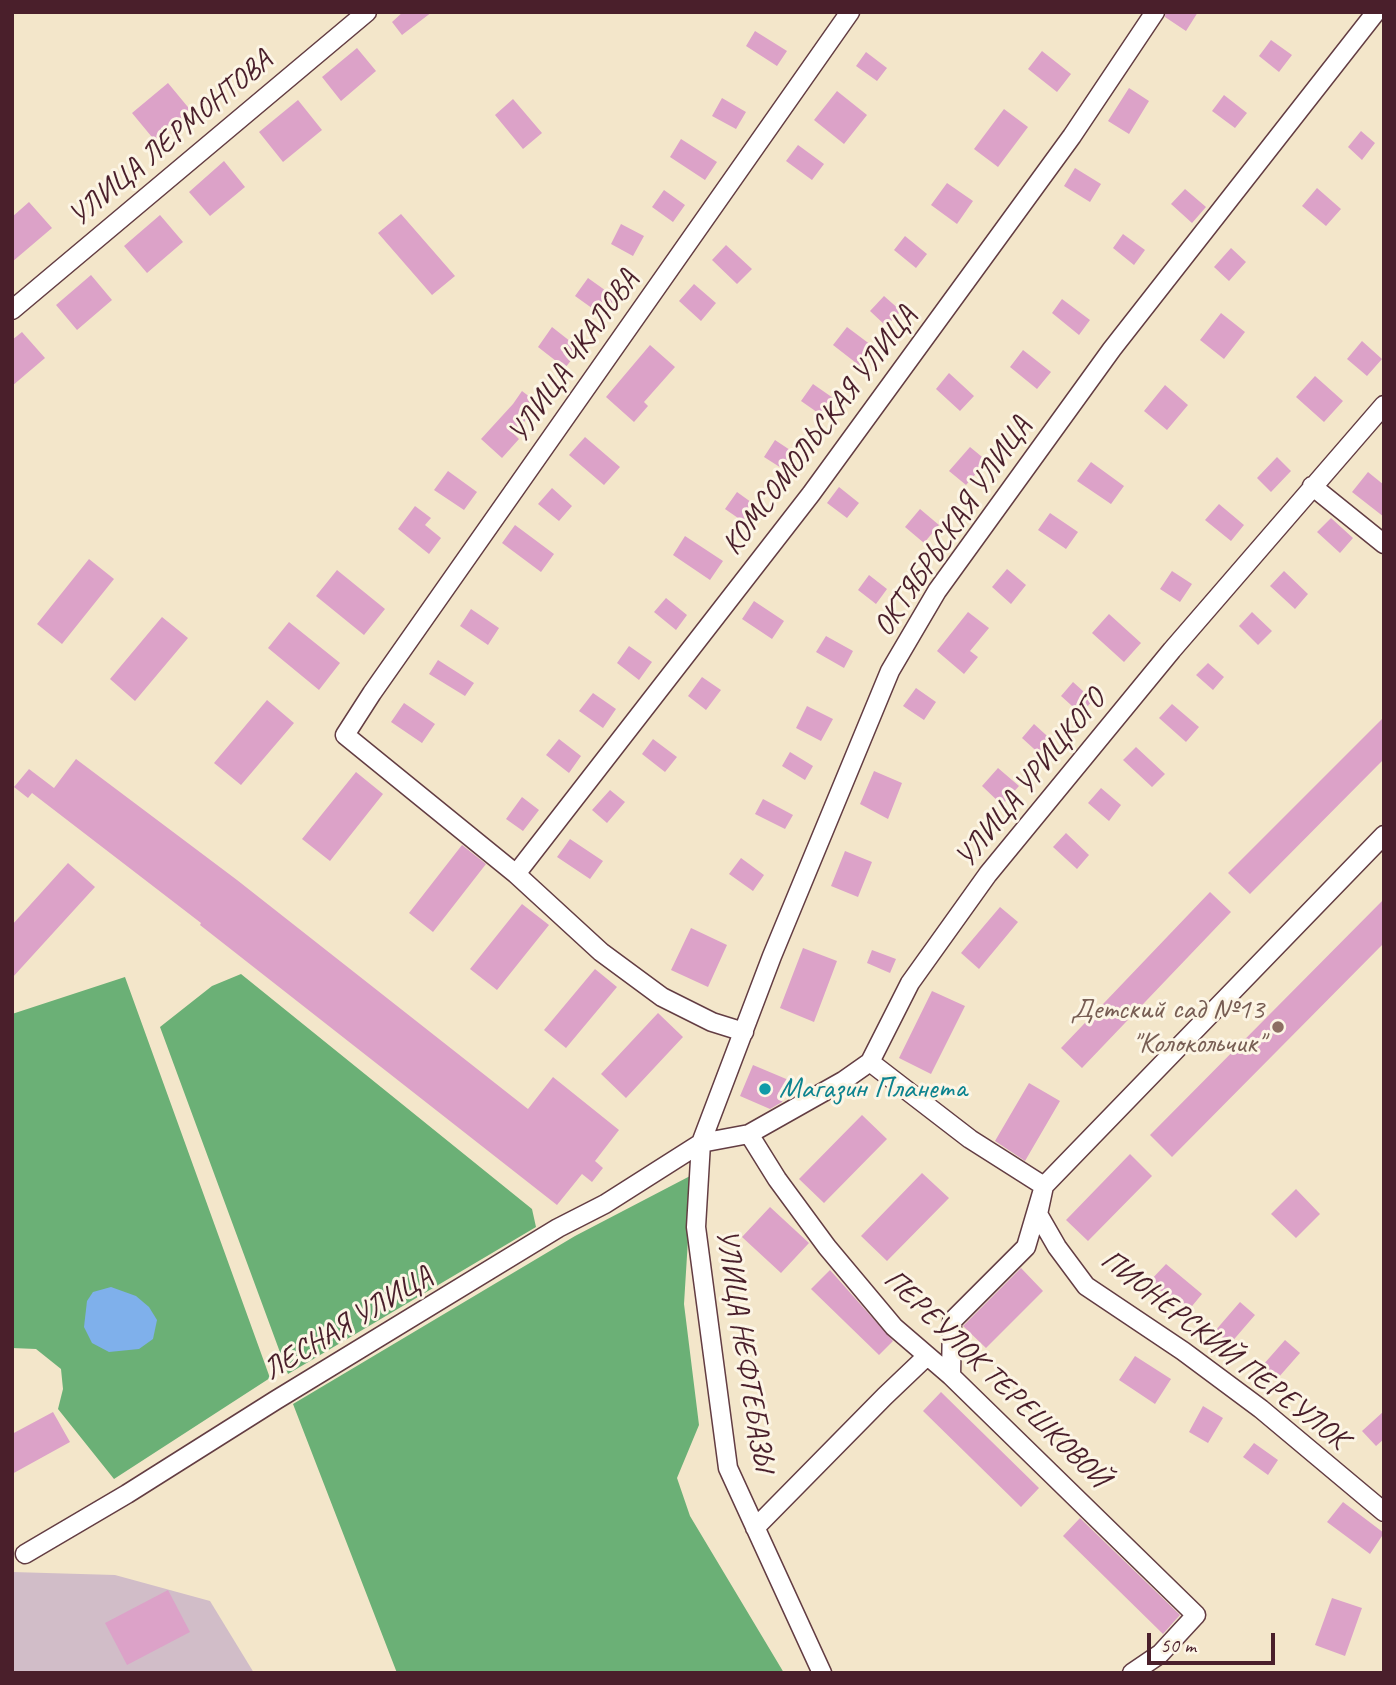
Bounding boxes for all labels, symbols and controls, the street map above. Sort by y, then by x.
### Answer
street label: УЛИЦА ЛЕРМОНТОВА [62,43,280,235]
street label: УЛИЦА ЧКАЛОВА [501,264,647,450]
street label: КОМСОМОЛЬСКАЯ УЛИЦА [715,300,925,562]
street label: ОКТЯБРЬСКАЯ УЛИЦА [866,411,1040,643]
street label: УЛИЦА УРИЦКОГО [948,683,1114,875]
place label: Детский сад №13 "Колокольчик" [1070,992,1264,1062]
marker: Детский сад №13 "Колокольчик" [1270,1019,1286,1035]
place label: Магазин Планета [779,1071,966,1107]
marker: Магазин Планета [757,1081,773,1097]
street label: УЛИЦА НЕФТЕБАЗЫ [707,1227,781,1473]
street label: ПИОНЕРСКИЙ ПЕРЕУЛОК [1093,1242,1355,1458]
street label: ЛЕСНАЯ УЛИЦА [257,1259,439,1389]
street label: ПЕРЕУЛОК ТЕРЕШКОВОЙ [876,1262,1116,1496]
scale bar [1151,1618,1279,1662]
text: 50 m [1160,1632,1196,1658]

